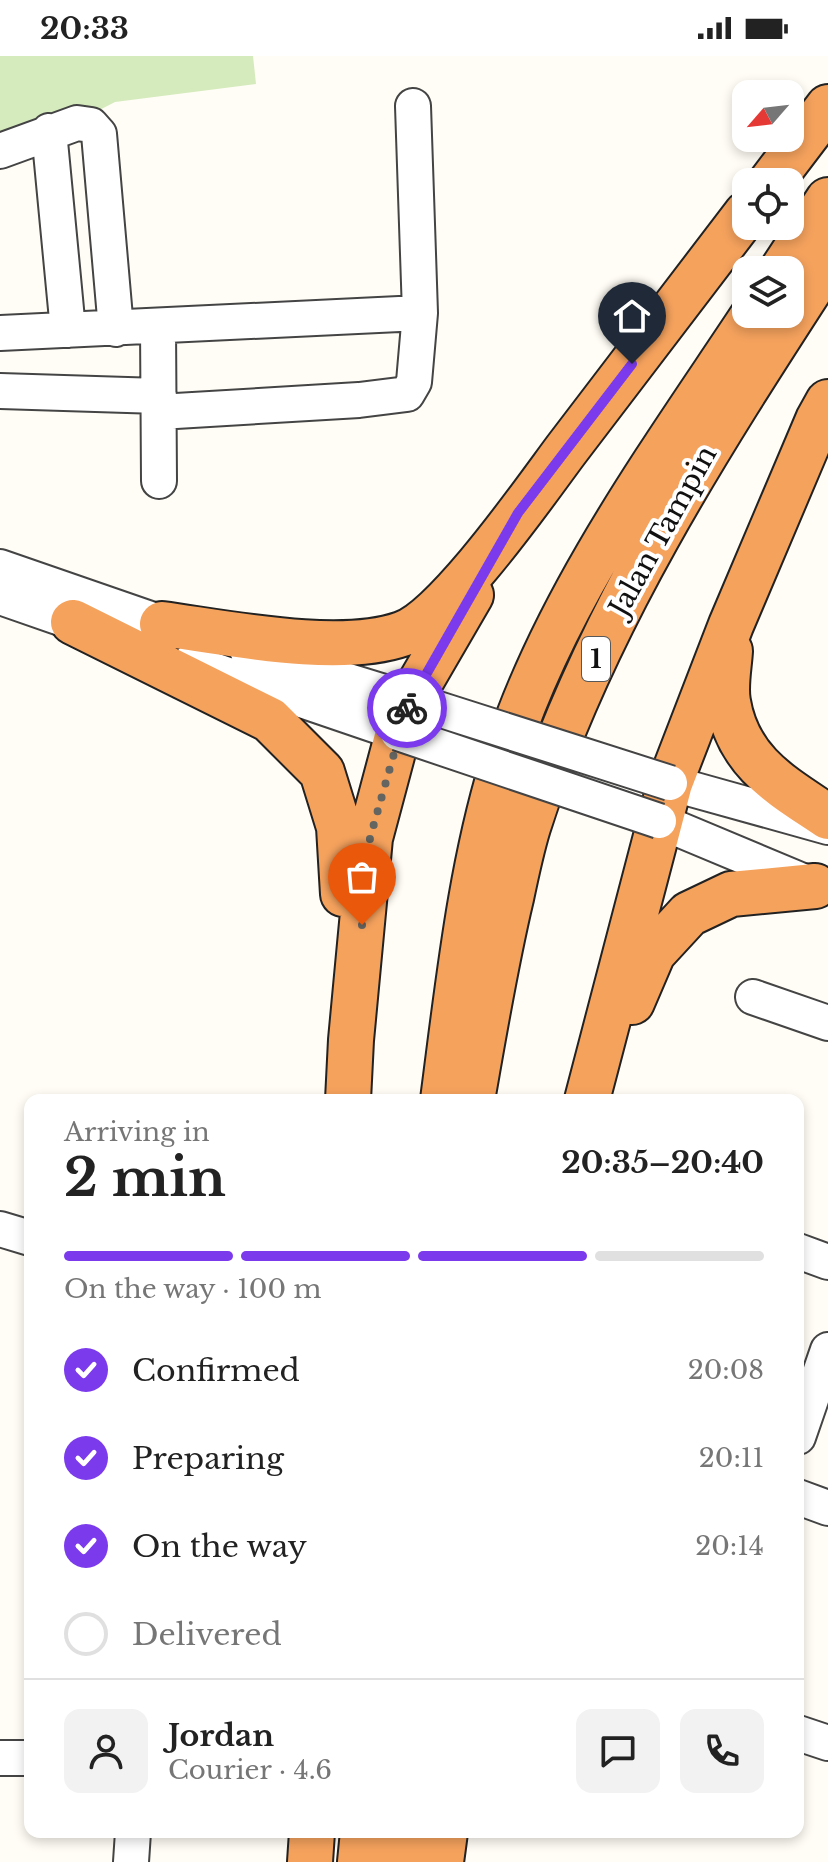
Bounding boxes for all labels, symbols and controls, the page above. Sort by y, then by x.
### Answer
text: 20:33 [40,10,129,47]
north arrow [732,80,804,152]
map controls [732,80,804,328]
button: locate [732,168,804,240]
button: layers [732,256,804,328]
pin [598,282,666,364]
icon: home [610,294,654,338]
street label: Jalan Tampin [600,440,724,626]
road number: 1 [582,637,610,681]
courier [367,668,447,748]
icon: bike [385,686,429,730]
pin [328,843,396,925]
icon: bag [340,855,384,899]
text: Arriving in [64,1116,210,1148]
text: 20:35–20:40 [561,1144,764,1181]
text: 2 min [64,1146,226,1210]
text: On the way · 100 m [64,1273,321,1305]
icon: check [64,1348,108,1392]
text: Confirmed [132,1352,300,1389]
text: 20:08 [688,1354,764,1386]
icon: check [64,1436,108,1480]
text: Preparing [132,1440,284,1477]
text: 20:11 [699,1442,764,1474]
icon: check [64,1524,108,1568]
text: On the way [132,1528,307,1565]
text: 20:14 [695,1530,764,1562]
text: Delivered [132,1616,282,1653]
button: person [64,1709,148,1793]
button: chat [576,1709,660,1793]
button: phone [680,1709,764,1793]
text: Jordan [168,1717,274,1754]
text: Courier · 4.6 [168,1754,332,1786]

